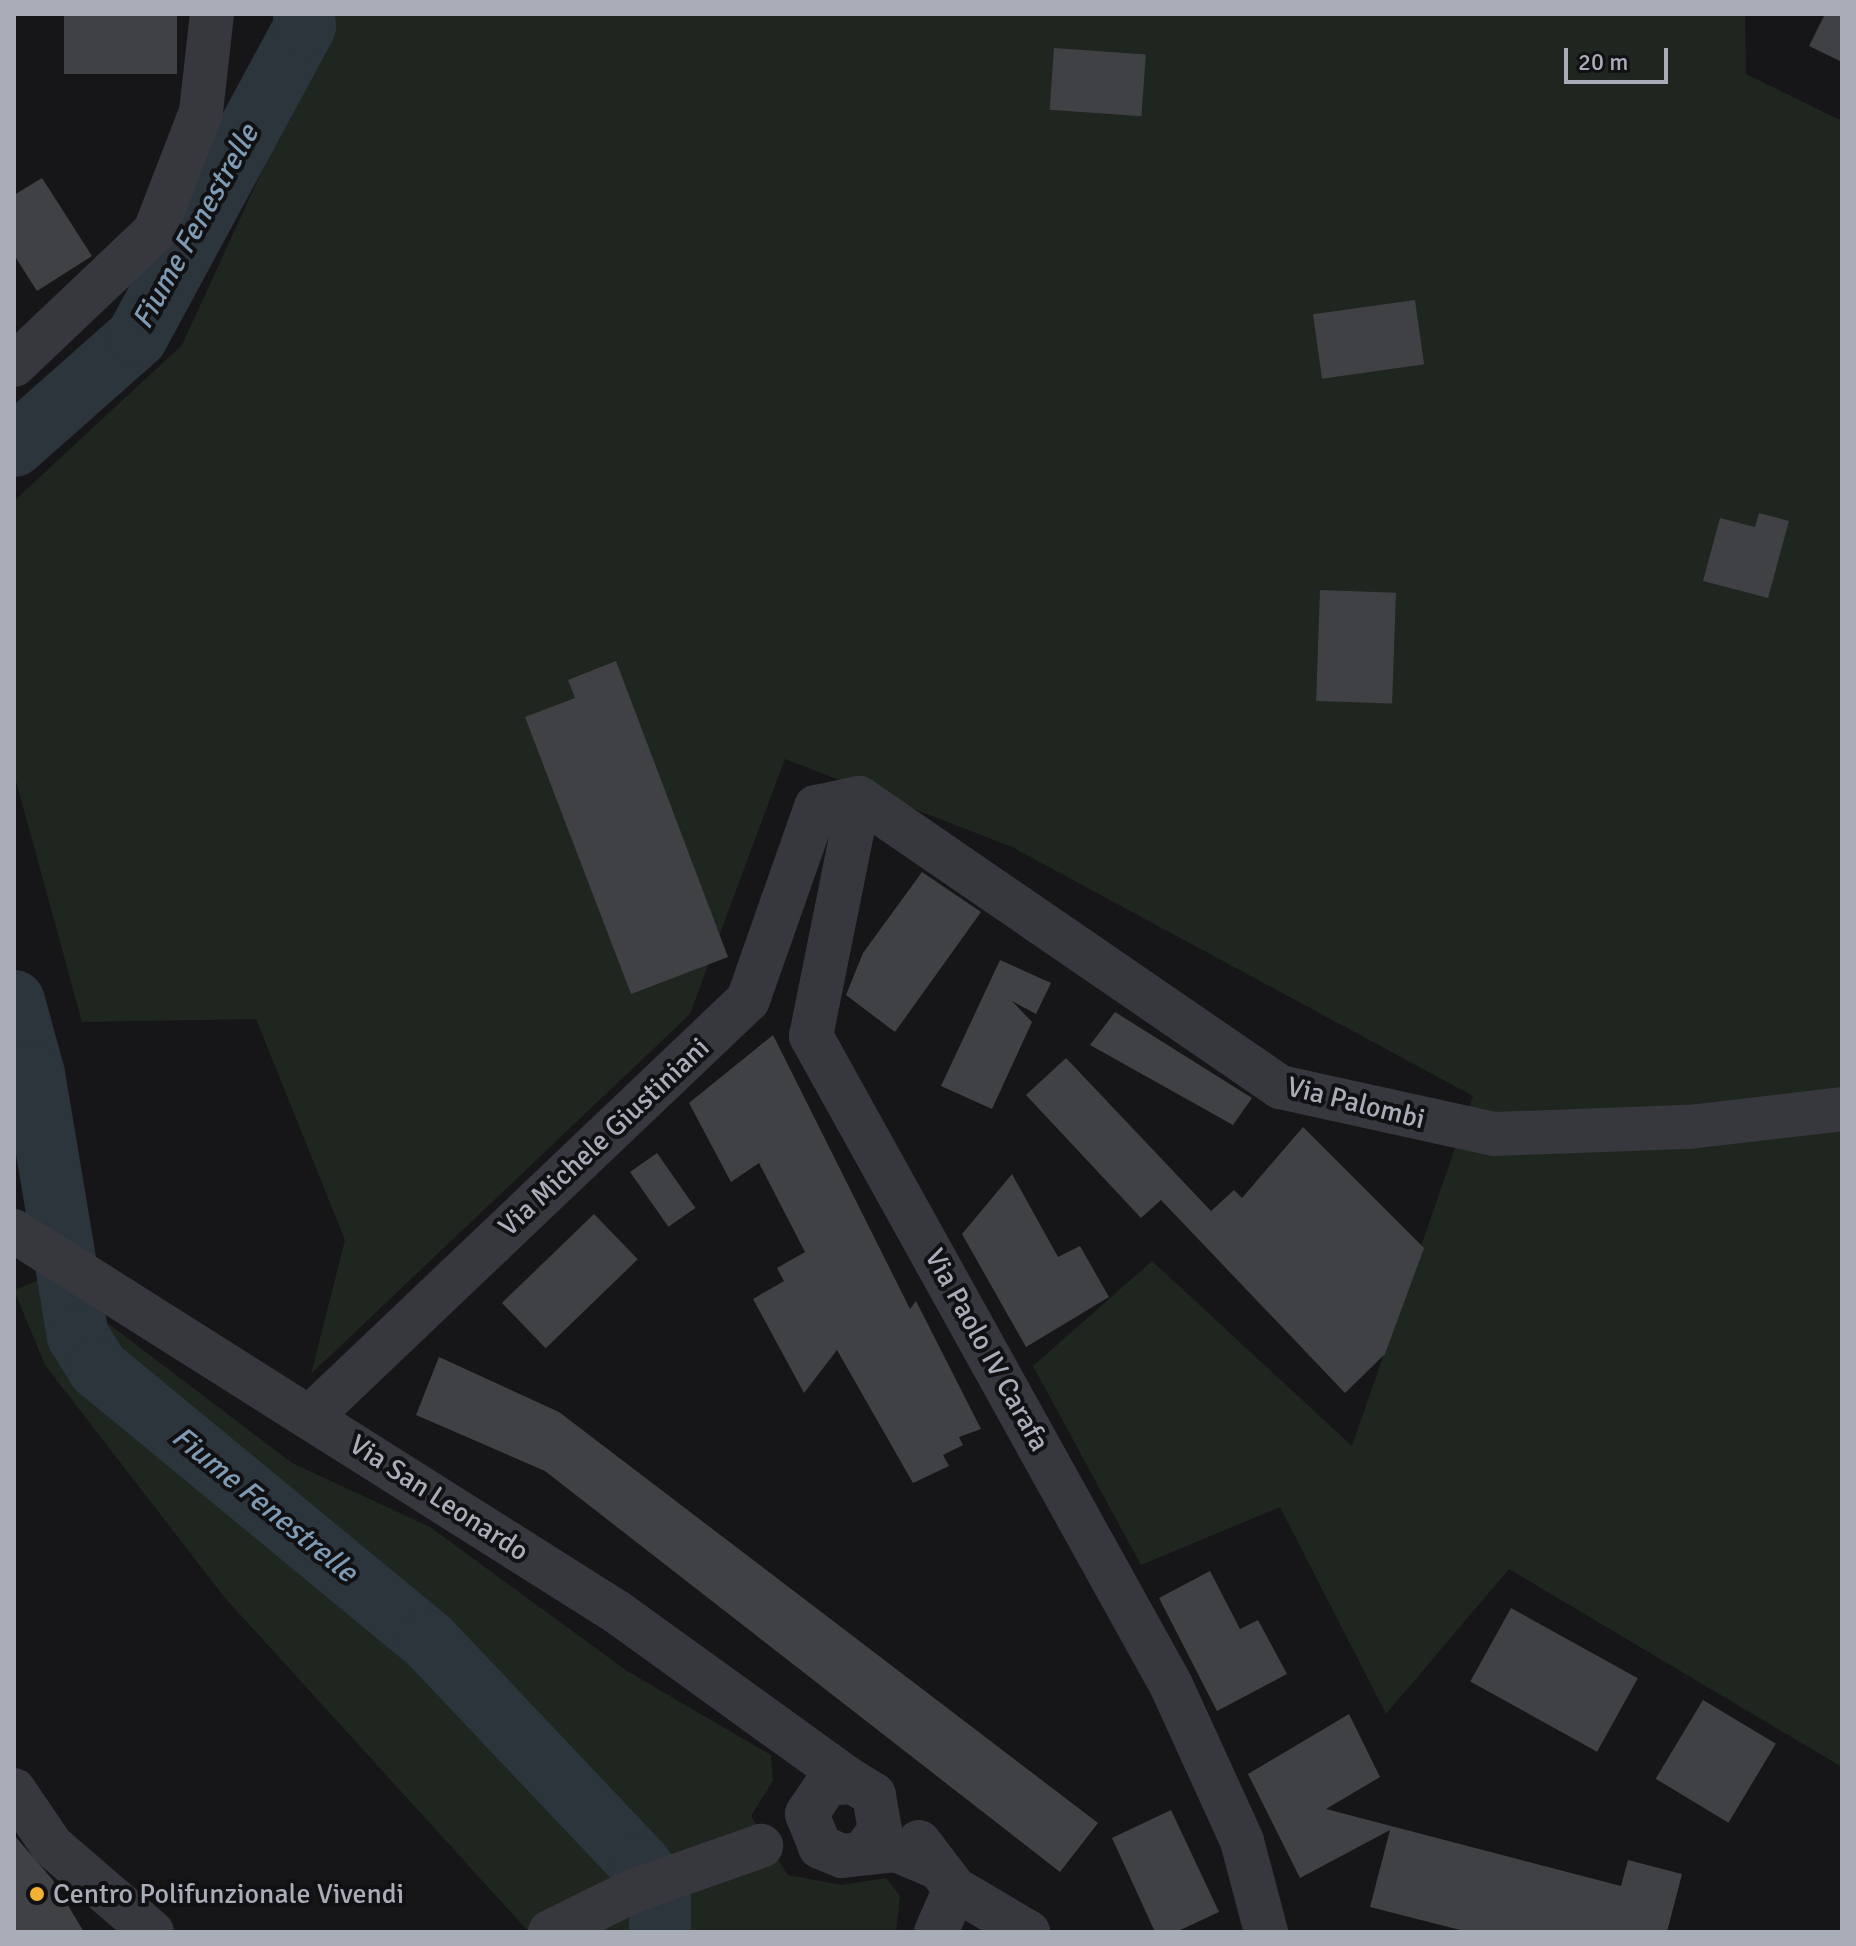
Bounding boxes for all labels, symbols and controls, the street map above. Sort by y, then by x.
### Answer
scale bar [1568,32,1672,82]
text: 20 m [1578,47,1628,77]
water label: Fiume Fenestrelle [125,119,267,335]
street label: Via Michele Giustiniani [492,1031,716,1243]
street label: Via Palombi [1284,1070,1428,1136]
street label: Via Paolo IV Carafa [918,1243,1056,1457]
water label: Fiume Fenestrelle [164,1419,364,1591]
street label: Via San Leonardo [343,1428,535,1568]
place label: Centro Polifunzionale Vivendi [53,1877,404,1911]
marker: Centro Polifunzionale Vivendi [28,1885,46,1903]

